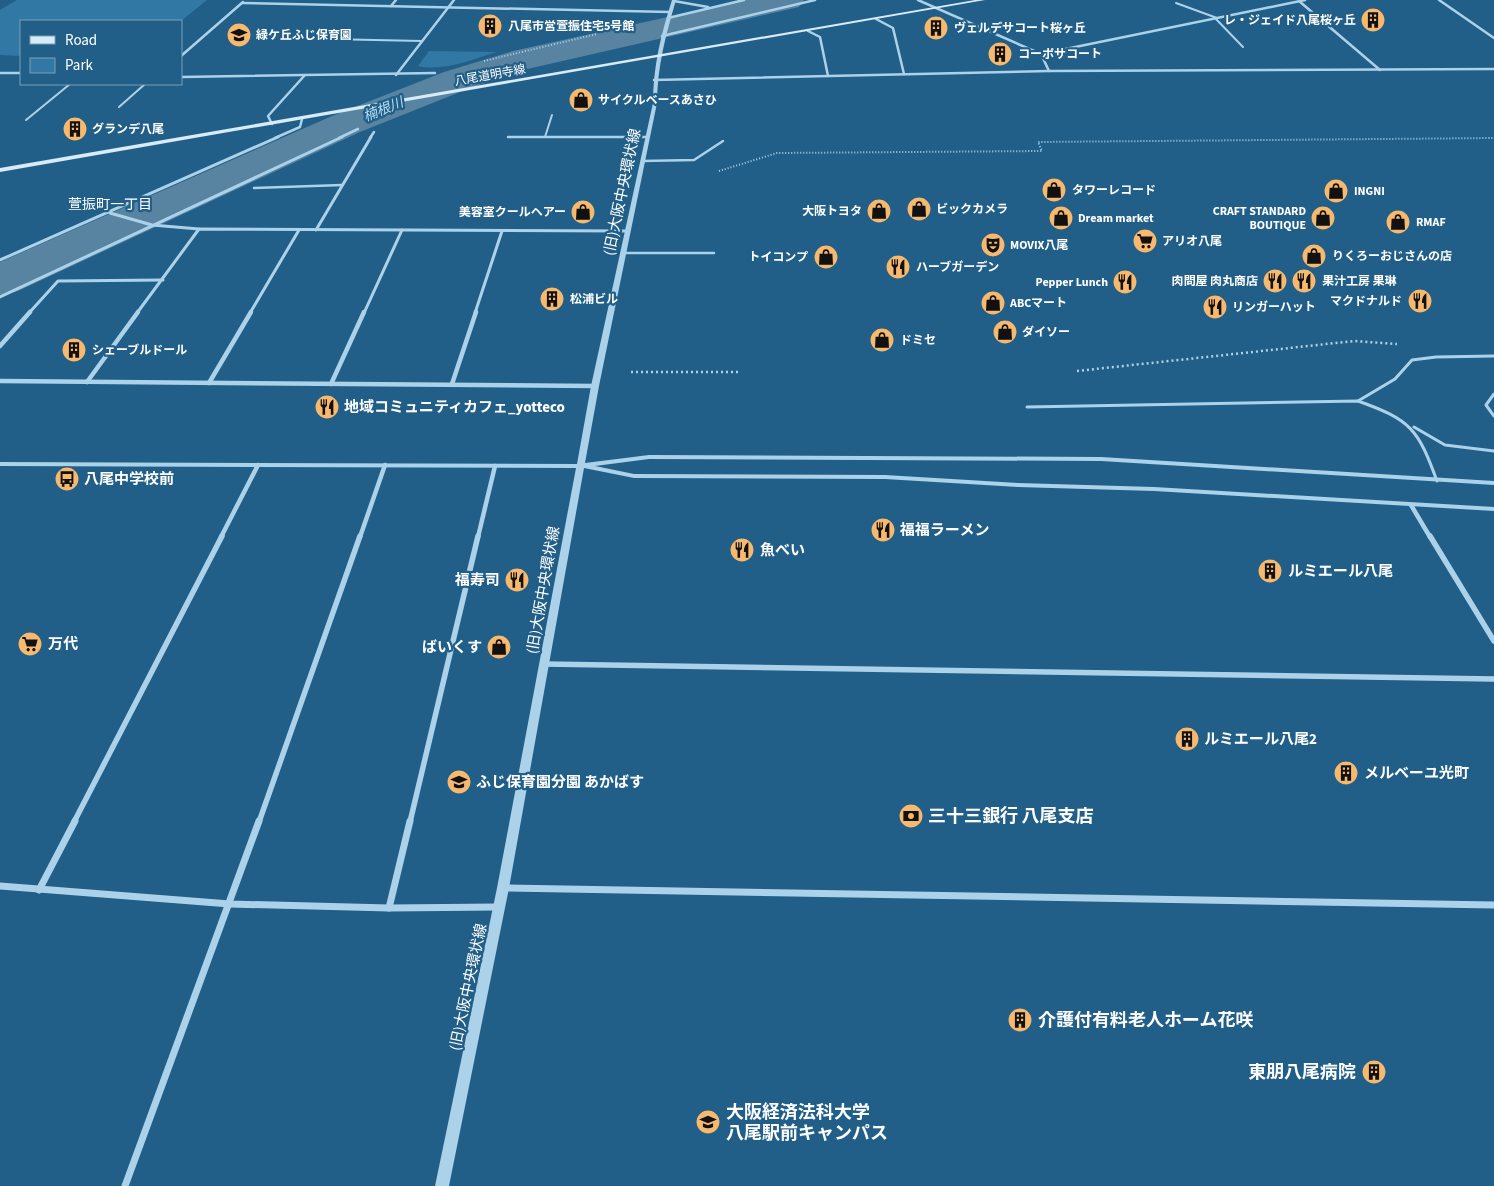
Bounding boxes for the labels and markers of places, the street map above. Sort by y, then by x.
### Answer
building icon: レ・ジェイド八尾桜ヶ丘 [1360,7,1386,33]
place label: レ・ジェイド八尾桜ヶ丘 [1224,12,1356,29]
building icon: 八尾市営萱振住宅5号館 [477,13,503,39]
building icon: ヴェルデサコート桜ヶ丘 [923,15,949,41]
place label: 八尾市営萱振住宅5号館 [508,18,634,35]
place label: ヴェルデサコート桜ヶ丘 [954,20,1086,37]
school or university icon: 緑ケ丘ふじ保育園 [226,22,252,48]
place label: 緑ケ丘ふじ保育園 [256,27,352,44]
building icon: コーポサコート [987,41,1013,67]
place label: コーポサコート [1018,46,1102,63]
shop icon: サイクルベースあさひ [568,87,594,113]
place label: サイクルベースあさひ [598,92,717,109]
building icon: グランデ八尾 [62,116,88,142]
place label: グランデ八尾 [92,121,164,138]
shop icon: タワーレコード [1041,177,1067,203]
shop icon: INGNI [1323,178,1349,204]
place label: タワーレコード [1072,182,1156,199]
place label: INGNI [1354,183,1385,200]
shop icon: ビックカメラ [906,196,932,222]
shop icon: 大阪トヨタ [866,198,892,224]
shop icon: 美容室クールヘアー [570,199,596,225]
place label: ビックカメラ [936,201,1008,218]
place label: 大阪トヨタ [802,203,862,220]
place label: CRAFT STANDARD BOUTIQUE [1213,203,1306,234]
place label: 美容室クールヘアー [459,204,566,221]
shop icon: Dream market [1048,205,1074,231]
shop icon: CRAFT STANDARD BOUTIQUE [1310,205,1336,231]
shop icon: RMAF [1385,209,1411,235]
place label: Dream market [1078,210,1154,227]
place label: RMAF [1416,214,1446,231]
supermarket icon: アリオ八尾 [1132,228,1158,254]
theatre icon: MOVIX八尾 [980,232,1006,258]
place label: アリオ八尾 [1162,233,1222,250]
place label: MOVIX八尾 [1010,237,1068,254]
shop icon: りくろーおじさんの店 [1301,243,1327,269]
shop icon: トイコンプ [813,244,839,270]
place label: りくろーおじさんの店 [1332,248,1452,265]
place label: トイコンプ [748,249,808,266]
restaurant icon: ハーブガーデン [885,254,911,280]
place label: ハーブガーデン [916,259,999,276]
restaurant icon: 肉問屋 肉丸商店 [1262,268,1288,294]
restaurant icon: 果汁工房 果琳 [1291,268,1317,294]
restaurant icon: Pepper Lunch [1112,269,1138,295]
place label: 肉問屋 肉丸商店 [1172,273,1258,290]
place label: 果汁工房 果琳 [1322,273,1397,290]
place label: Pepper Lunch [1035,274,1108,291]
building icon: 松浦ビル [539,286,565,312]
restaurant icon: マクドナルド [1407,288,1433,314]
shop icon: ABCマート [980,290,1006,316]
place label: 松浦ビル [570,291,618,308]
place label: マクドナルド [1330,293,1402,310]
restaurant icon: リンガーハット [1202,294,1228,320]
place label: ABCマート [1009,295,1067,312]
place label: リンガーハット [1232,299,1316,316]
shop icon: ダイソー [992,319,1018,345]
place label: ダイソー [1022,324,1070,341]
shop icon: ドミセ [869,327,895,353]
place label: ドミセ [900,332,936,349]
building icon: シェーブルドール [61,337,87,363]
place label: シェーブルドール [92,342,187,359]
restaurant icon: 地域コミュニティカフェ_yotteco [314,394,340,420]
place label: 地域コミュニティカフェ_yotteco [344,397,565,418]
bus stop icon: 八尾中学校前 [54,466,80,492]
place label: 八尾中学校前 [84,469,174,490]
restaurant icon: 福福ラーメン [870,517,896,543]
place label: 福福ラーメン [899,520,989,541]
restaurant icon: 魚べい [729,537,755,563]
place label: 魚べい [760,540,805,561]
building icon: ルミエール八尾 [1257,558,1283,584]
place label: ルミエール八尾 [1288,561,1393,582]
restaurant icon: 福寿司 [504,567,530,593]
place label: 福寿司 [454,570,500,591]
supermarket icon: 万代 [17,631,43,657]
place label: 万代 [48,634,78,655]
shop icon: ばいくす [486,634,512,660]
place label: ばいくす [422,637,482,658]
building icon: ルミエール八尾2 [1174,726,1200,752]
place label: ルミエール八尾2 [1204,729,1317,750]
building icon: メルベーユ光町 [1333,760,1359,786]
place label: メルベーユ光町 [1364,763,1469,784]
school or university icon: ふじ保育園分園 あかばす [446,769,472,795]
place label: ふじ保育園分園 あかばす [476,772,644,793]
bank icon: 三十三銀行 八尾支店 [898,803,924,829]
place label: 三十三銀行 八尾支店 [928,804,1094,829]
building icon: 介護付有料老人ホーム花咲 [1007,1007,1033,1033]
place label: 介護付有料老人ホーム花咲 [1038,1008,1253,1033]
building icon: 東朋八尾病院 [1361,1059,1387,1085]
place label: 東朋八尾病院 [1248,1060,1356,1085]
place label: 大阪経済法科大学 八尾駅前キャンパス [726,1100,888,1146]
school or university icon: 大阪経済法科大学 八尾駅前キャンパス [695,1109,721,1135]

